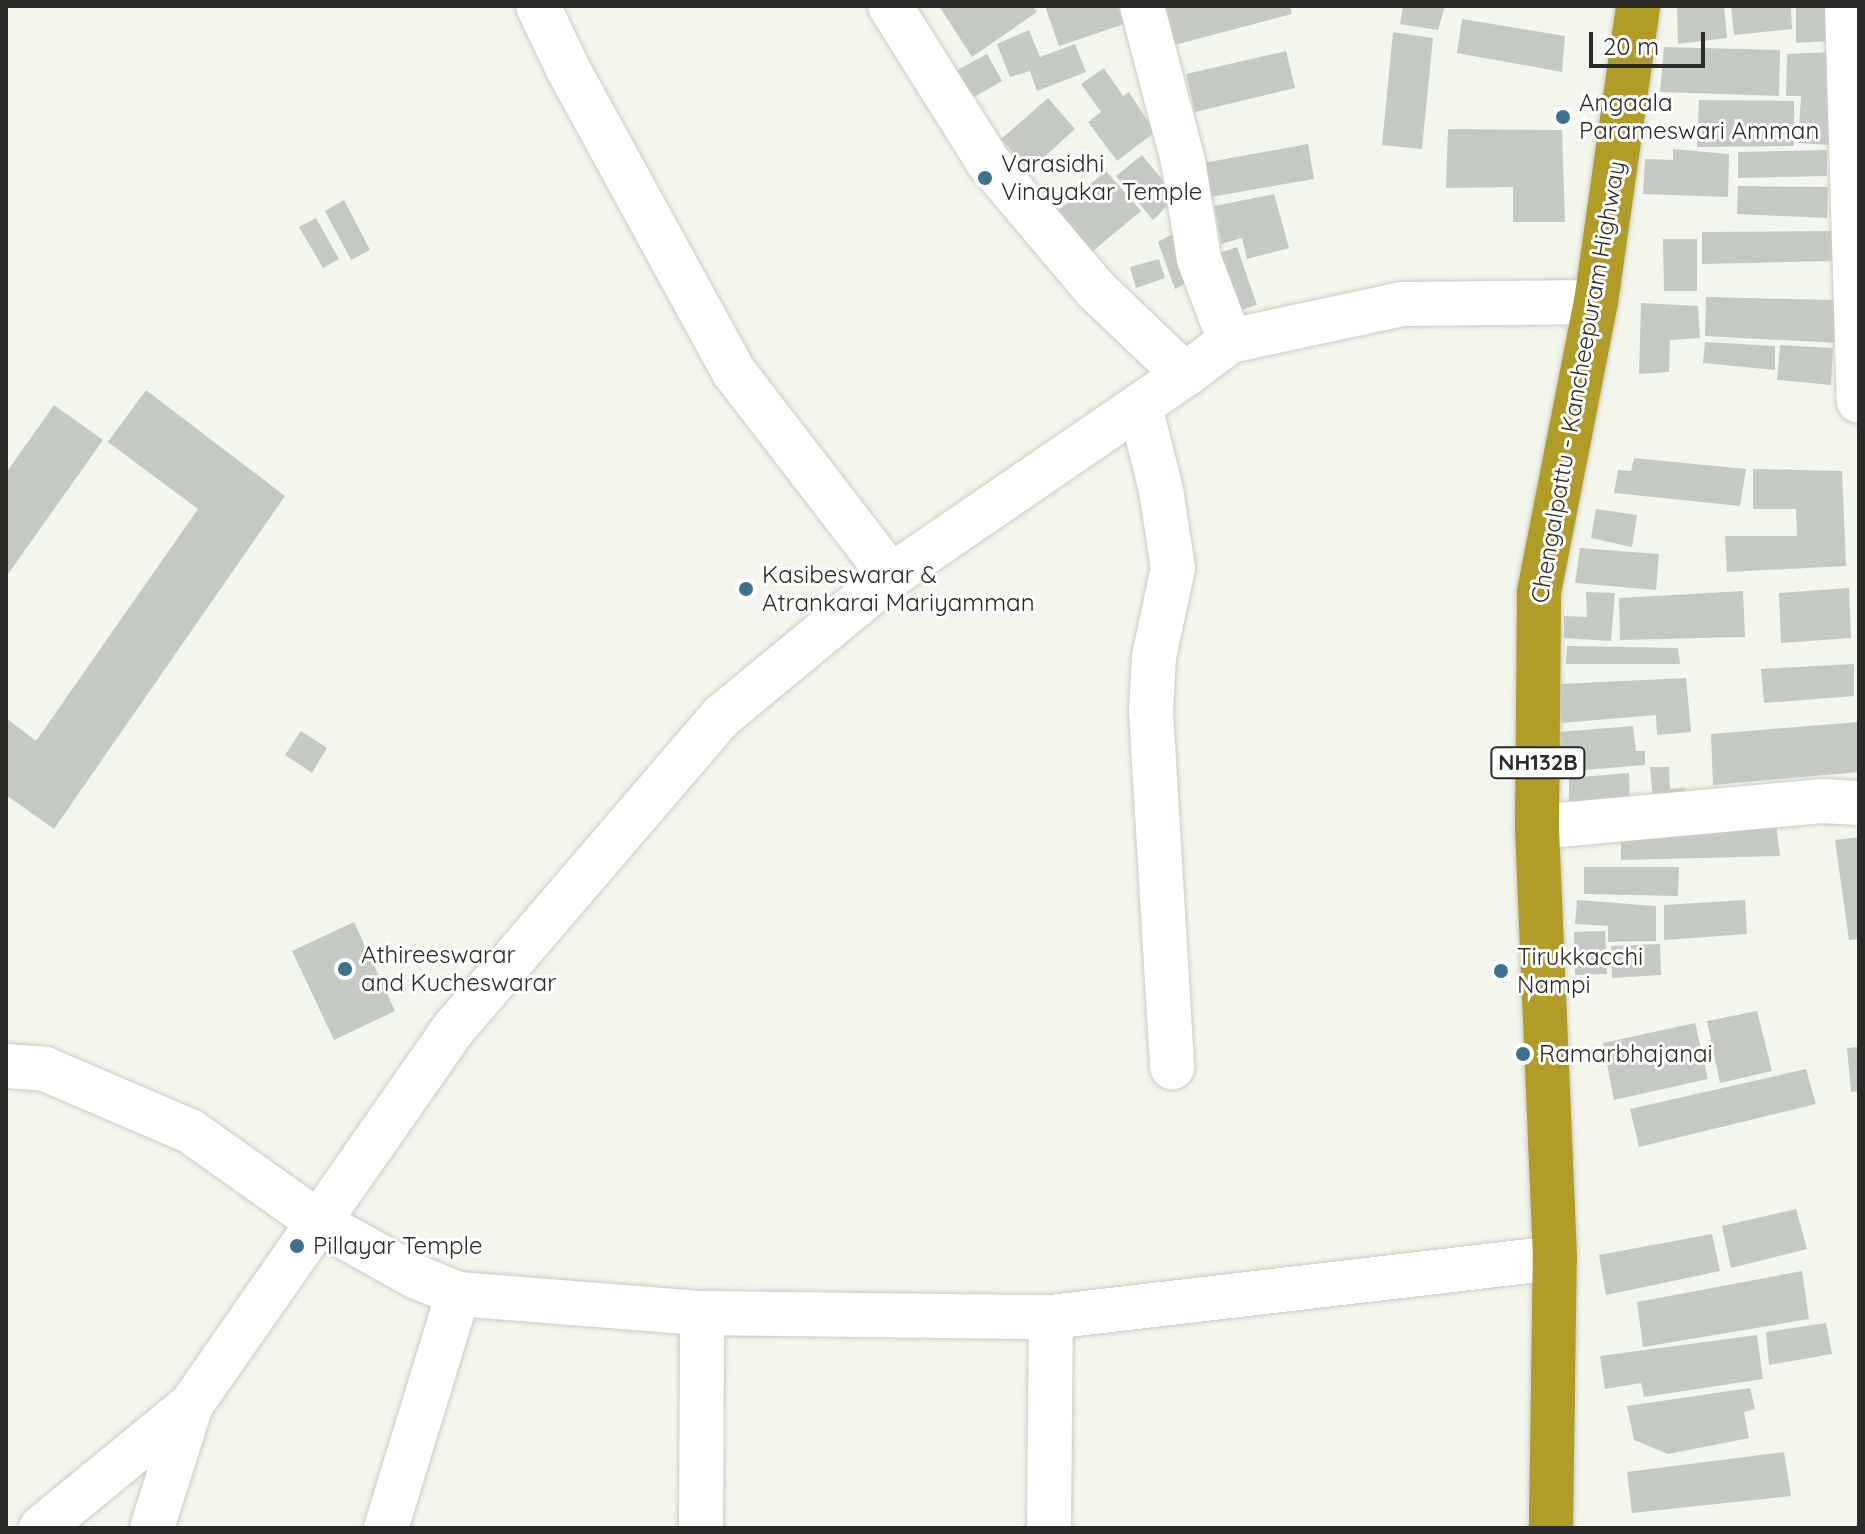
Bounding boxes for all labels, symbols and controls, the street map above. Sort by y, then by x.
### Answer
scale bar [1593,16,1709,66]
text: 20 m [1603,31,1659,61]
place label: Angaala Parameswari Amman [1579,89,1819,145]
marker: Angaala Parameswari Amman [1554,108,1572,126]
place label: Varasidhi Vinayakar Temple [1001,150,1202,206]
street label: Chengalpattu - Kancheepuram Highway [1525,159,1631,605]
marker: Varasidhi Vinayakar Temple [976,169,994,187]
place label: Kasibeswarar & Atrankarai Mariyamman [762,561,1035,617]
marker: Kasibeswarar & Atrankarai Mariyamman [737,580,755,598]
road number: NH132B [1490,745,1586,781]
place label: Athireeswarar and Kucheswarar [361,941,556,997]
place label: Tirukkacchi Nampi [1517,943,1643,999]
marker: Athireeswarar and Kucheswarar [336,960,354,978]
marker: Tirukkacchi Nampi [1492,962,1510,980]
place label: Ramarbhajanai [1539,1040,1713,1068]
marker: Ramarbhajanai [1514,1045,1532,1063]
place label: Pillayar Temple [313,1232,482,1260]
marker: Pillayar Temple [288,1237,306,1255]

